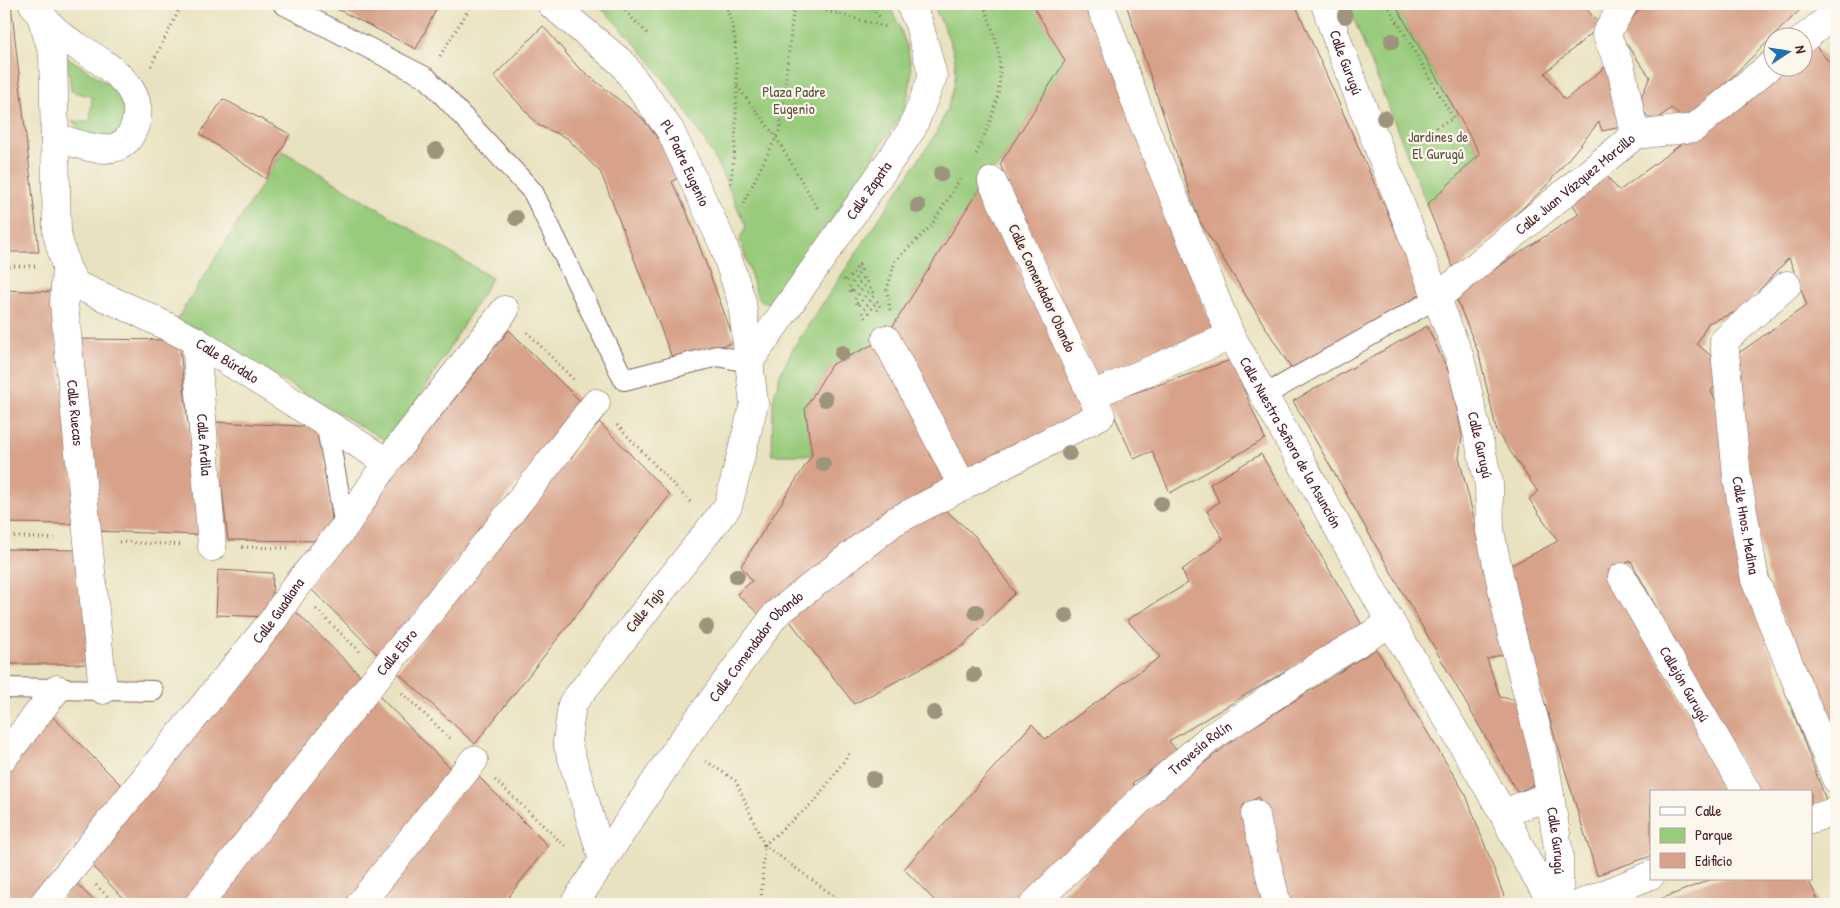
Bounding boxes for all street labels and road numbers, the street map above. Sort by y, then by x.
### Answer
street label: Calle Gurugú [1325,27,1368,98]
street label: Pl. Padre Eugenio [656,115,715,210]
street label: Calle Juan Vázquez Morcillo [1510,128,1639,240]
street label: Calle Zapata [841,157,896,224]
street label: Calle Comendador Obando [1004,220,1081,355]
street label: Calle Búrdalo [192,332,263,388]
street label: Calle Nuestra Señora de la Asunción [1235,353,1347,532]
street label: Calle Ruecas [62,379,89,447]
street label: Calle Gurugú [1463,409,1498,480]
street label: Calle Ardila [192,413,217,477]
street label: Calle Hnos. Medina [1727,475,1765,576]
street label: Calle Guadiana [247,573,309,648]
street label: Calle Tajo [620,583,669,637]
street label: Calle Comendador Obando [703,586,807,706]
street label: Calle Ebro [371,624,422,680]
street label: Callejón Gurugú [1655,642,1715,726]
street label: Travesía Rolín [1164,715,1236,780]
street label: Calle Gurugú [1542,805,1570,874]

